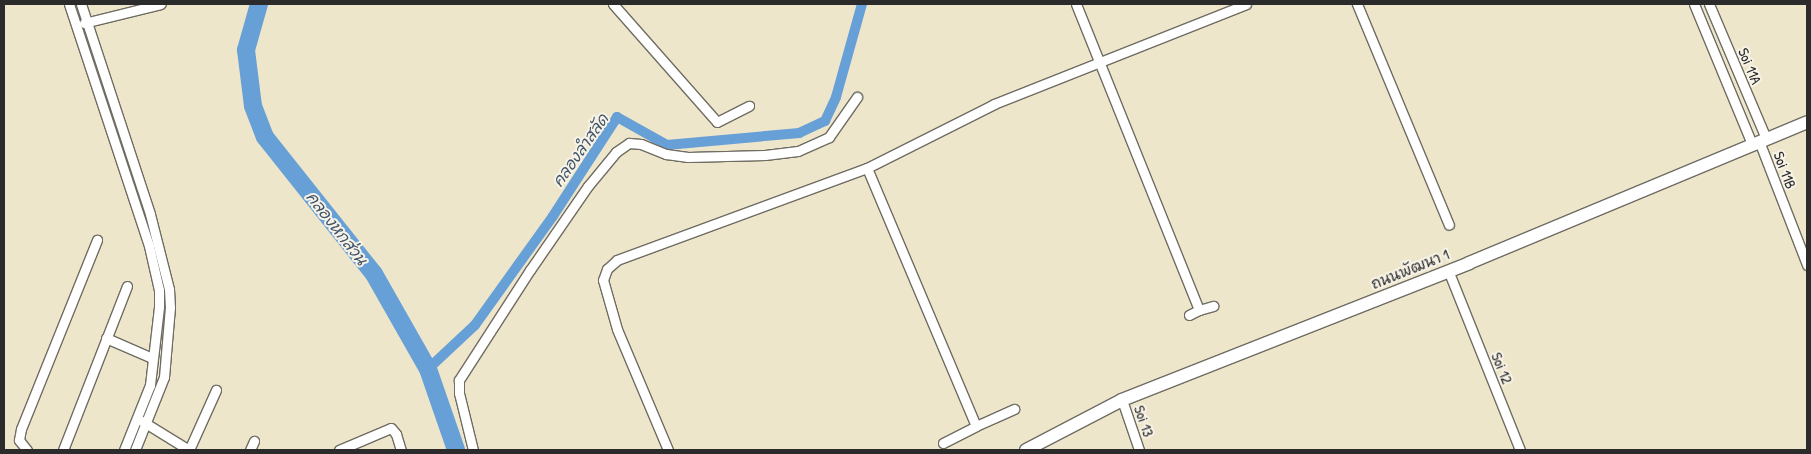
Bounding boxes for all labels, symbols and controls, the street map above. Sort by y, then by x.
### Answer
street label: Soi 11A [1734,45,1766,87]
water label: คลองลำสลัด [548,110,612,190]
street label: Soi 11B [1770,149,1800,191]
water label: คลองหกส่วน [303,188,371,268]
street label: ถนนพัฒนา 1 [1368,245,1452,293]
street label: Soi 12 [1488,350,1516,386]
street label: Soi 13 [1130,403,1158,439]

